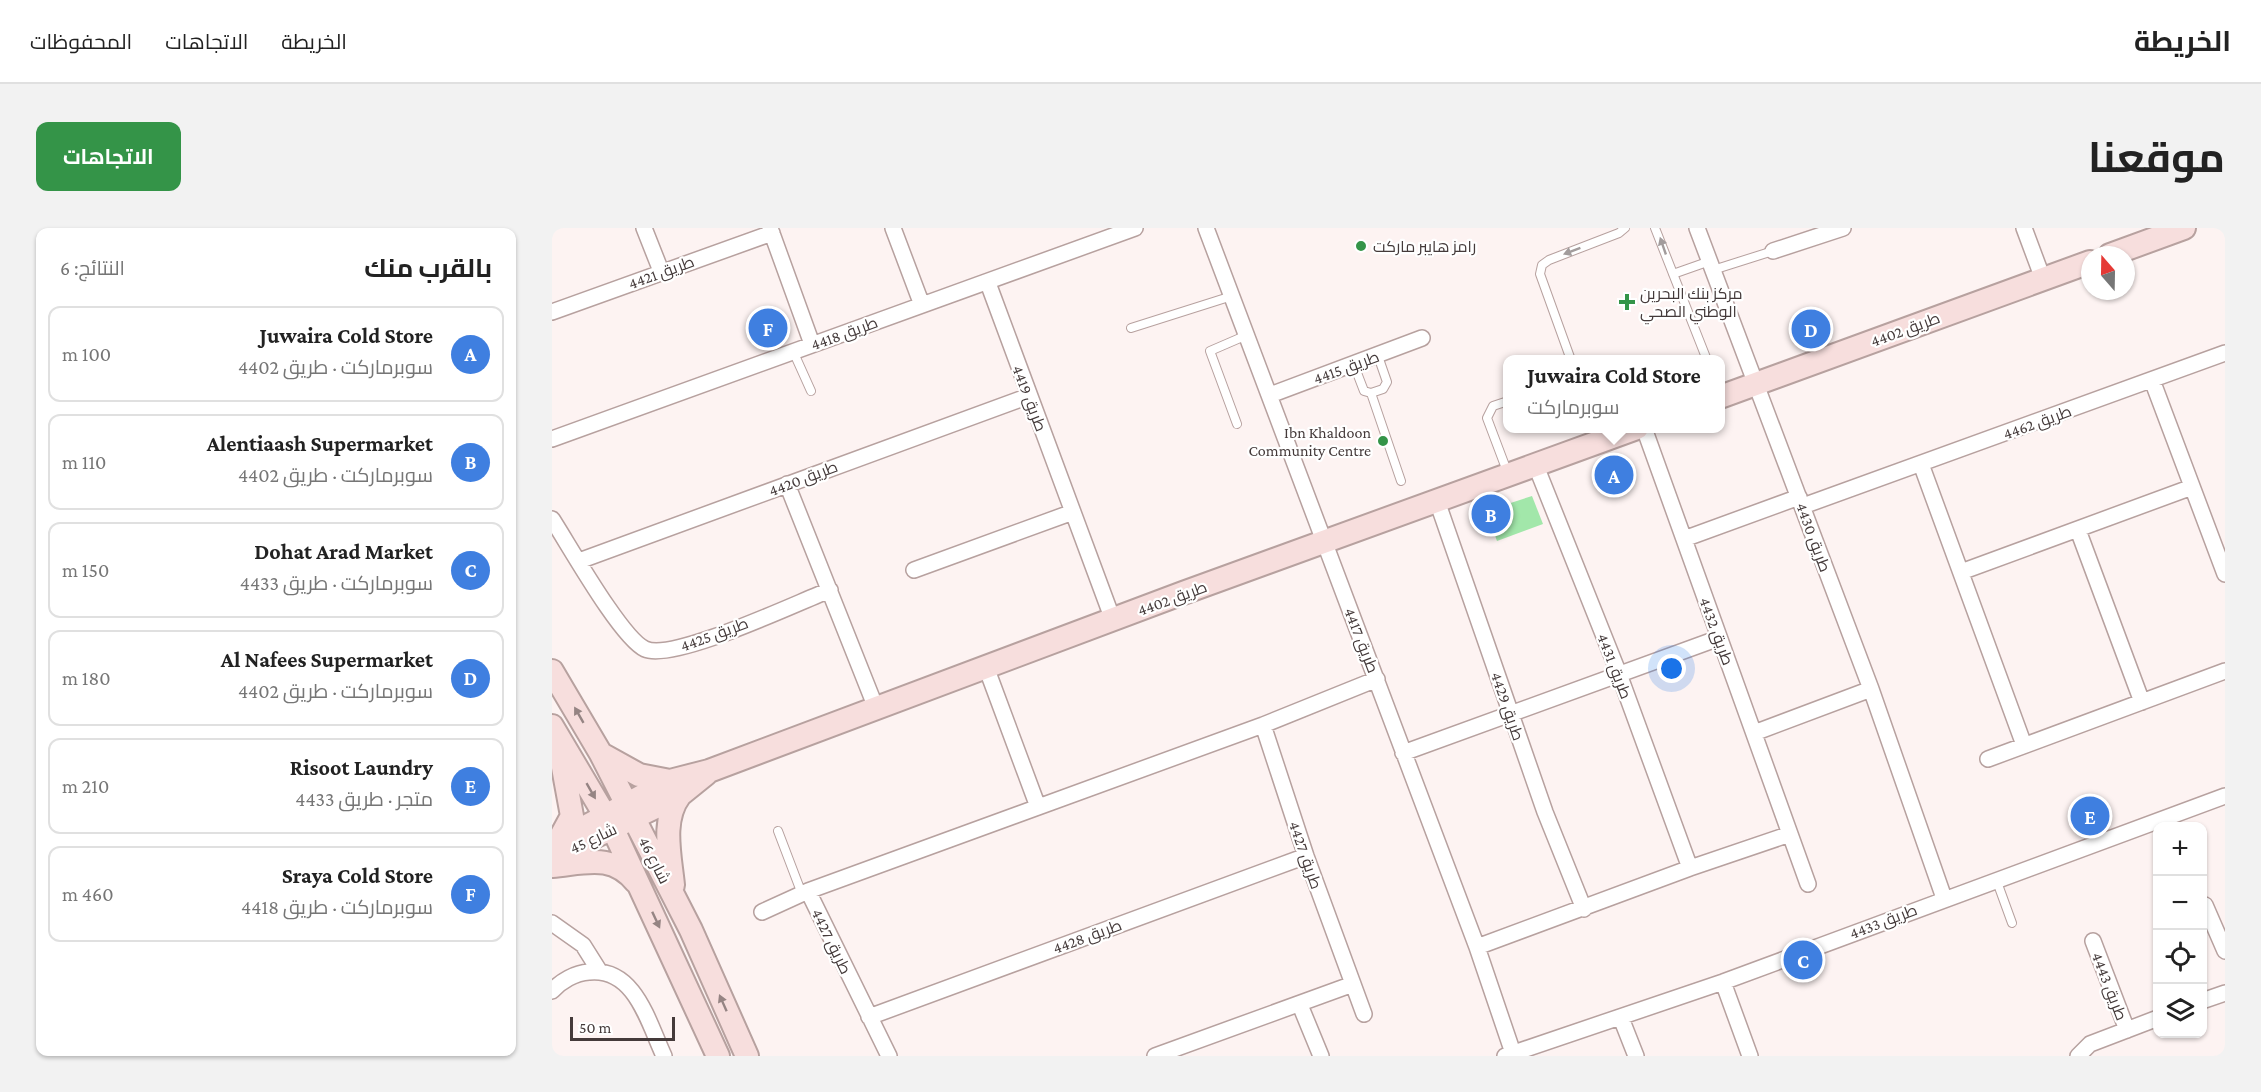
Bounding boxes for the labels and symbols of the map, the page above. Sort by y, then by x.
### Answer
one-way arrow [1658,237,1668,255]
place label: رامز هايبر ماركت [1373,238,1476,256]
marker: رامز هايبر ماركت [1354,239,1368,253]
one-way arrow [1562,246,1580,256]
north arrow [2081,246,2135,300]
street label: طريق 4421 [626,253,697,294]
place label: مركز بنك البحرين الوطني الصحي [1640,285,1743,325]
marker: مركز بنك البحرين الوطني الصحي [1618,293,1636,311]
pin: F [748,306,788,350]
pin: D [1792,306,1830,352]
street label: طريق 4402 [1868,309,1943,352]
street label: طريق 4418 [808,314,881,355]
street label: طريق 4415 [1311,348,1382,389]
street label: طريق 4419 [1007,363,1050,434]
street label: طريق 4462 [2001,402,2074,445]
place label: Ibn Khaldoon Community Centre [1249,424,1371,460]
marker: Ibn Khaldoon Community Centre [1376,434,1390,448]
pin: A [1594,452,1634,498]
street label: طريق 4420 [766,458,841,501]
pin: B [1472,492,1510,536]
street label: طريق 4430 [1791,500,1834,575]
street label: طريق 4402 [1135,578,1210,621]
street label: طريق 4432 [1695,595,1737,668]
street label: طريق 4417 [1339,605,1382,676]
street label: طريق 4425 [678,614,751,656]
street label: طريق 4431 [1592,631,1635,702]
your location [1657,654,1686,683]
street label: طريق 4429 [1486,670,1527,743]
one-way arrow [573,707,584,723]
one-way arrow [585,783,596,799]
pin: E [2070,794,2110,838]
street label: طريق 4427 [1284,819,1325,892]
street label: شارع 45 [567,820,621,859]
street label: شارع 46 [633,834,674,888]
street label: طريق 4433 [1847,901,1920,944]
street label: طريق 4427 [807,906,855,978]
one-way arrow [651,912,661,930]
street label: طريق 4428 [1050,916,1125,959]
pin: C [1784,938,1822,982]
street label: طريق 4443 [2087,950,2130,1023]
one-way arrow [718,993,728,1011]
scale bar [570,1014,675,1042]

